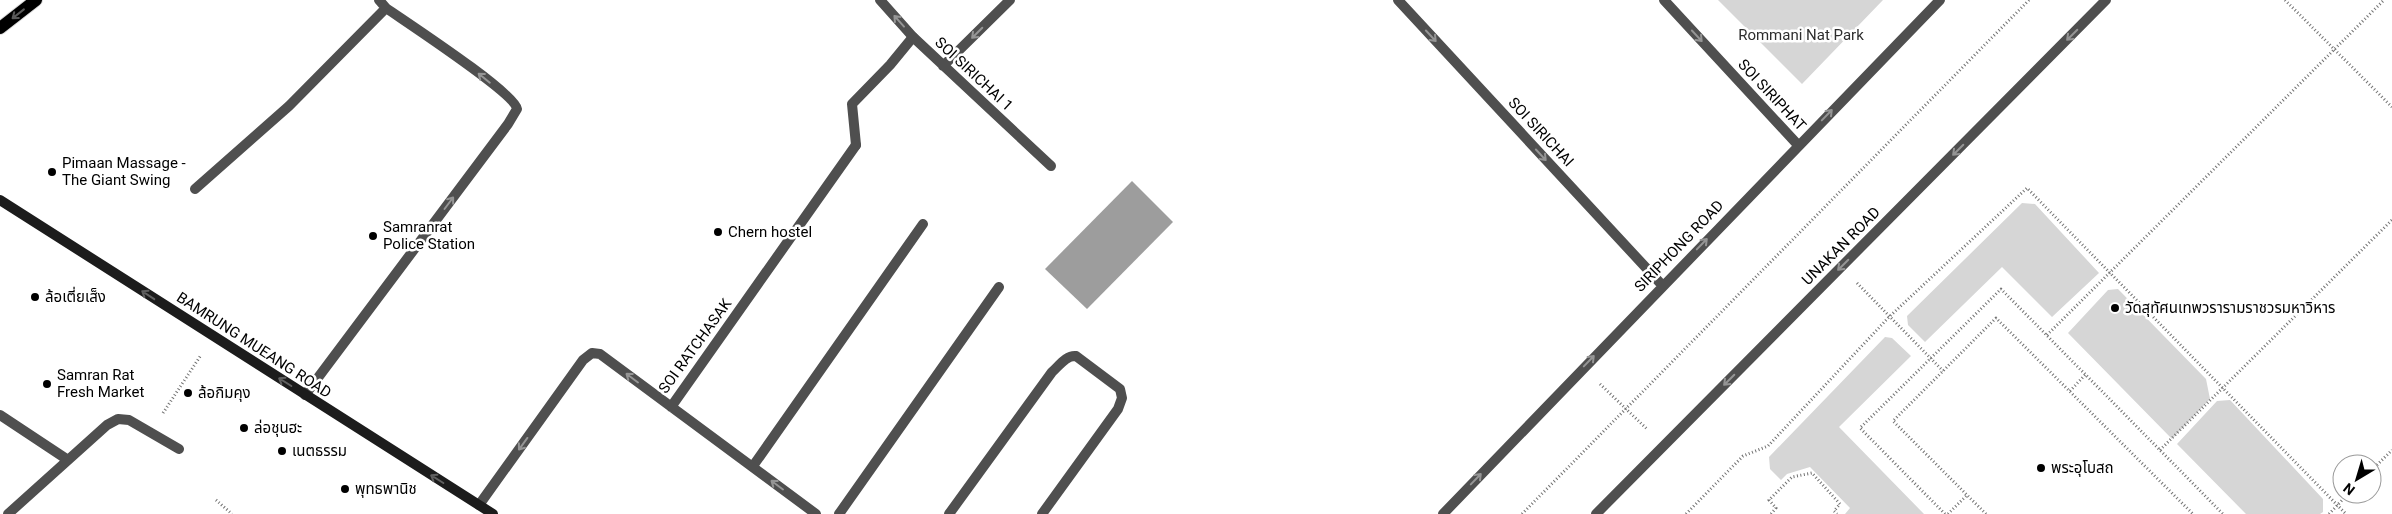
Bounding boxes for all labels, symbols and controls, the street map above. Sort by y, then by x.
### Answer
one-way arrow [11,9,25,19]
one-way arrow [893,14,905,27]
park label: Rommani Nat Park [1738,26,1864,44]
one-way arrow [970,27,983,39]
one-way arrow [2066,28,2078,41]
one-way arrow [1425,29,1437,42]
one-way arrow [1691,29,1703,42]
street label: SOI SIRICHAI 1 [931,33,1017,115]
street label: SOI SIRIPHAT [1734,55,1810,135]
one-way arrow [478,72,491,83]
street label: SOI SIRICHAI [1504,94,1578,170]
one-way arrow [1821,109,1833,121]
one-way arrow [1951,144,1964,156]
one-way arrow [1535,149,1547,162]
place label: Pimaan Massage - The Giant Swing [62,154,186,189]
marker: Pimaan Massage - The Giant Swing [46,166,58,178]
street label: SIRIPHONG ROAD [1631,196,1727,296]
one-way arrow [443,197,454,210]
street label: UNAKAN ROAD [1798,203,1884,289]
place label: Samranrat Police Station [383,218,475,253]
place label: Chern hostel [728,223,812,241]
marker: Chern hostel [712,226,724,238]
marker: Samranrat Police Station [367,230,379,242]
one-way arrow [1695,239,1707,251]
one-way arrow [1837,259,1849,271]
place label: ล้อเตี่ยเส็ง [45,286,106,306]
street label: BAMRUNG MUEANG ROAD [173,288,335,402]
one-way arrow [142,290,156,300]
marker: ล้อเตี่ยเส็ง [29,291,41,303]
street label: SOI RATCHASAK [655,295,736,397]
place label: วัดสุทัศนเทพวรารามราชวรมหาวิหาร [2125,299,2335,317]
marker: วัดสุทัศนเทพวรารามราชวรมหาวิหาร [2109,302,2121,314]
one-way arrow [1583,355,1595,368]
place label: Samran Rat Fresh Market [57,366,144,401]
one-way arrow [626,372,639,383]
one-way arrow [1723,374,1735,386]
one-way arrow [279,377,293,387]
marker: Samran Rat Fresh Market [41,378,53,390]
place label: ล้อกิมคุง [198,384,251,402]
marker: ล้อกิมคุง [182,387,194,399]
place label: ล่อชุนฮะ [254,419,302,437]
marker: ล่อชุนฮะ [238,422,250,434]
one-way arrow [518,437,528,451]
place label: เนตธรรม [292,442,347,460]
marker: เนตธรรม [276,445,288,457]
north arrow [2332,454,2382,504]
place label: พระอุโบสถ [2051,459,2114,477]
marker: พระอุโบสถ [2035,462,2047,474]
one-way arrow [431,473,445,483]
one-way arrow [1470,473,1482,485]
one-way arrow [771,479,784,490]
place label: พุทธพานิช [355,480,417,498]
text: N [2340,480,2358,499]
marker: พุทธพานิช [339,483,351,495]

